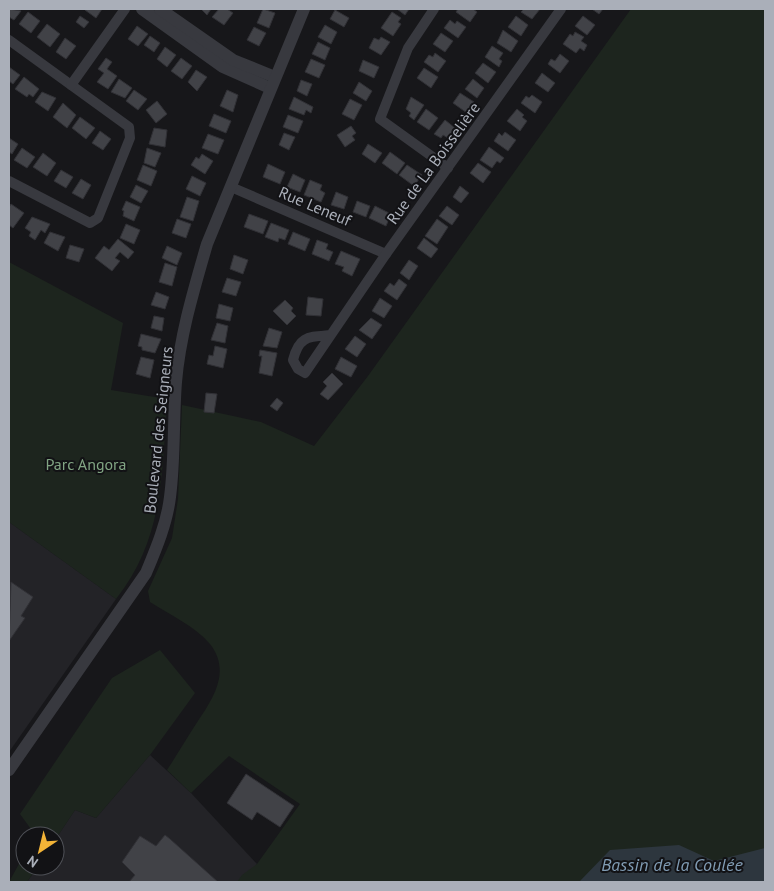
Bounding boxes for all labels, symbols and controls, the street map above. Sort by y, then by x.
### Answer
street label: Rue de La Boisselière [382,98,484,228]
street label: Rue Leneuf [276,182,355,230]
street label: Boulevard des Seigneurs [139,345,177,515]
park label: Parc Angora [45,454,127,474]
north arrow [15,826,65,876]
text: N [24,852,41,872]
water label: Bassin de la Coulée [601,853,743,876]

